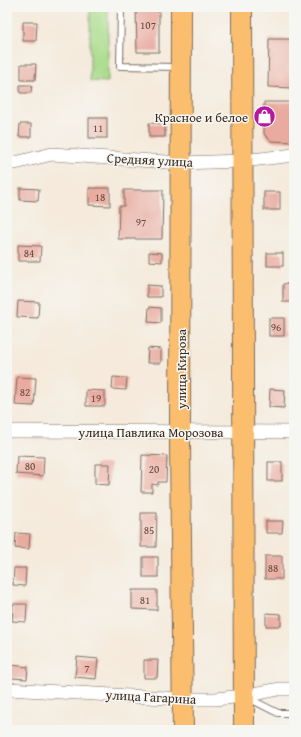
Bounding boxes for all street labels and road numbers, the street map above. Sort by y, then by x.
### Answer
street label: Средняя улица [107,148,194,172]
street label: улица Кирова [172,328,191,410]
street label: улица Павлика Морозова [78,423,224,442]
street label: улица Гагарина [104,685,198,709]

